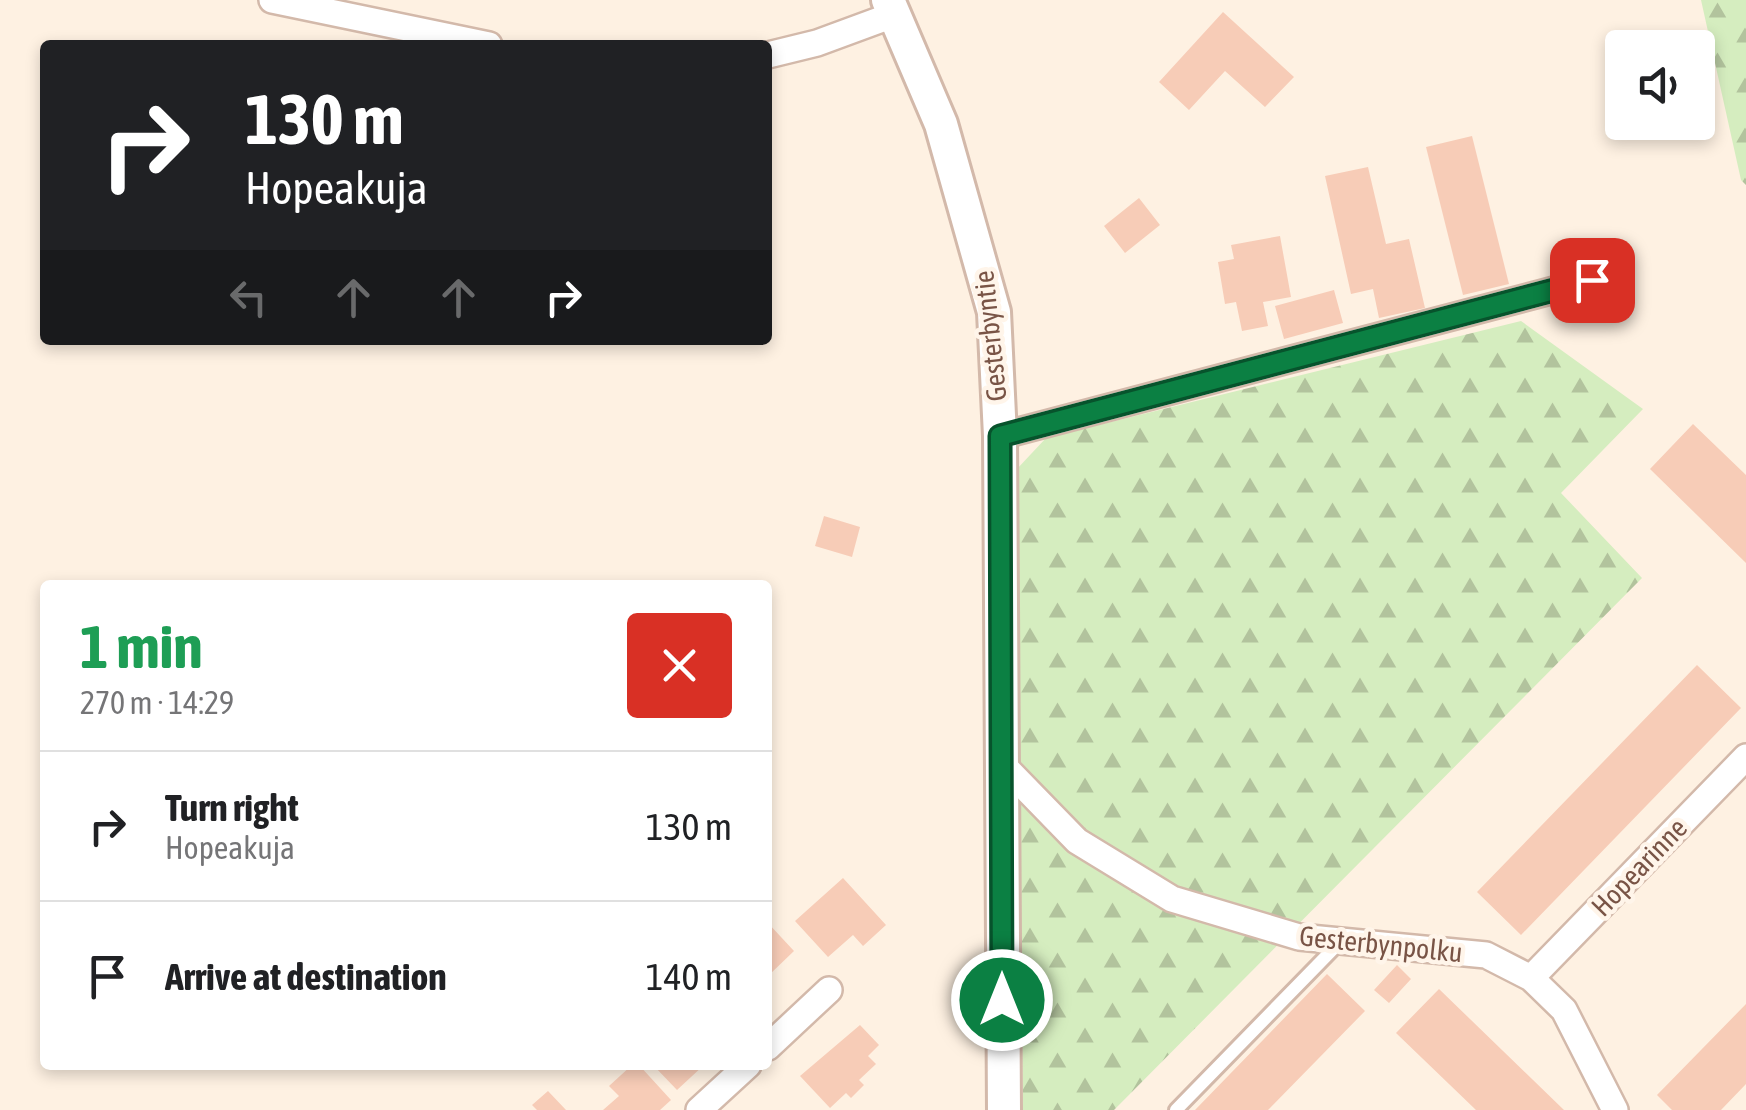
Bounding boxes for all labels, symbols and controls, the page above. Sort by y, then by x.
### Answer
map controls [1605,30,1715,140]
button: sound [1605,30,1715,140]
text: 130 m [245,79,404,159]
icon: right [80,80,210,210]
text: Hopeakuja [245,162,428,214]
pin [1550,238,1635,323]
icon: arrive [1565,253,1620,308]
street label: Gesterbyntie [967,269,1013,403]
icon: left [221,270,276,325]
icon: ahead [326,270,381,325]
icon: ahead [431,270,486,325]
icon: right [536,270,591,325]
text: 1 min [80,612,203,681]
button: close [627,613,732,718]
text: 270 m · 14:29 [80,684,234,721]
text: Turn right [165,786,299,829]
icon: right [80,799,135,854]
text: 130 m [646,805,732,848]
street label: Hopearinne [1585,812,1693,922]
text: Hopeakuja [165,829,295,866]
street label: Gesterbynpolku [1298,920,1464,968]
position arrow [950,948,1054,1052]
icon: arrive [80,949,135,1004]
text: Arrive at destination [165,955,447,998]
text: 140 m [646,955,732,998]

